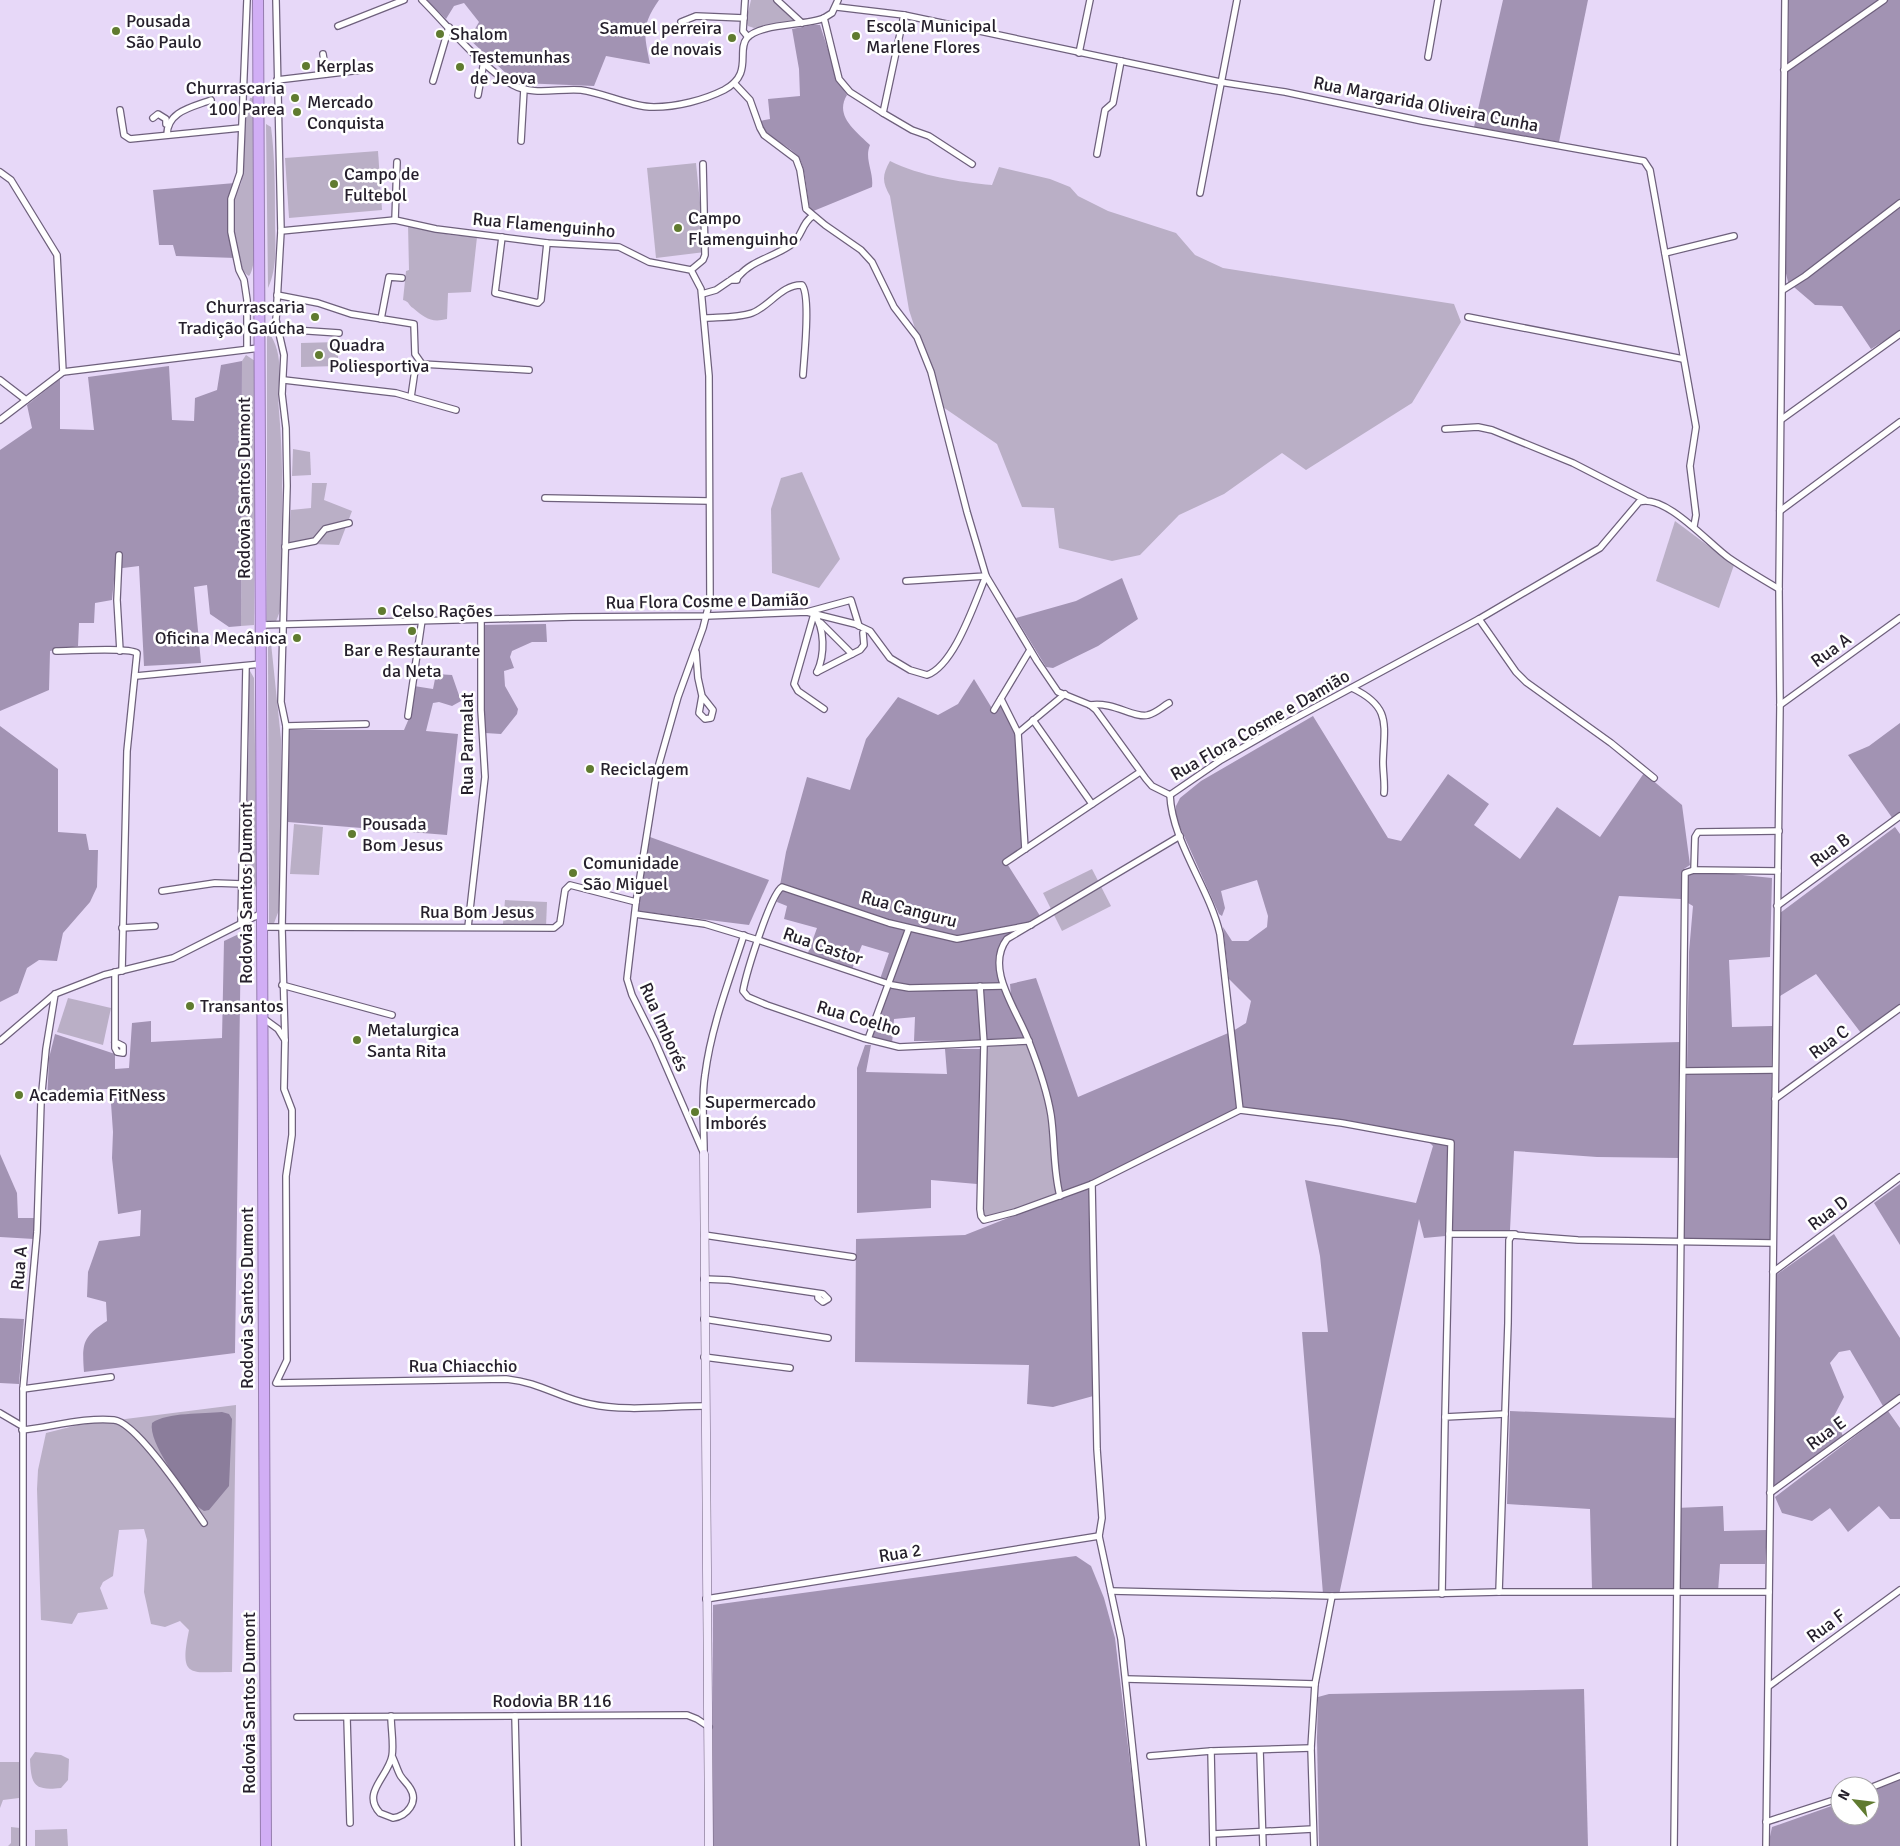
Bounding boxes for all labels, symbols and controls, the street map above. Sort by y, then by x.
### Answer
place label: Pousada São Paulo [126,10,202,53]
place label: Escola Municipal Marlene Flores [866,15,997,58]
place label: Samuel perreira de novais [600,17,722,60]
place label: Shalom [450,23,508,45]
marker: Pousada São Paulo [110,25,122,37]
marker: Shalom [434,28,446,40]
marker: Escola Municipal Marlene Flores [850,30,862,42]
marker: Samuel perreira de novais [726,32,738,44]
place label: Testemunhas de Jeova [470,46,570,89]
place label: Kerplas [316,55,374,77]
marker: Kerplas [300,60,312,72]
marker: Testemunhas de Jeova [454,61,466,73]
street label: Rua Margarida Oliveira Cunha [1311,71,1541,137]
place label: Churrascaria 100 Parea [186,77,285,120]
place label: Mercado Conquista [307,91,384,134]
marker: Churrascaria 100 Parea [289,92,301,104]
marker: Mercado Conquista [291,106,303,118]
place label: Campo de Fultebol [344,163,420,206]
marker: Campo de Fultebol [328,178,340,190]
place label: Campo Flamenguinho [688,207,798,250]
street label: Rua Flamenguinho [472,208,616,242]
marker: Campo Flamenguinho [672,222,684,234]
place label: Churrascaria Tradição Gaúcha [178,296,305,339]
marker: Churrascaria Tradição Gaúcha [309,311,321,323]
place label: Quadra Poliesportiva [329,334,429,377]
marker: Quadra Poliesportiva [313,349,325,361]
street label: Rodovia Santos Dumont [233,397,255,579]
street label: Rua Flora Cosme e Damião [605,588,809,614]
place label: Celso Rações [392,600,493,622]
marker: Celso Rações [376,605,388,617]
marker: Bar e Restaurante da Neta [406,625,418,637]
place label: Oficina Mecânica [155,627,287,649]
street label: Rua A [1807,628,1855,672]
marker: Oficina Mecânica [291,632,303,644]
place label: Bar e Restaurante da Neta [344,639,480,682]
street label: Rua Flora Cosme e Damião [1166,665,1354,785]
street label: Rua Parmalat [456,693,478,795]
place label: Reciclagem [600,758,689,780]
marker: Reciclagem [584,763,596,775]
street label: Rodovia Santos Dumont [235,802,257,984]
place label: Pousada Bom Jesus [362,813,443,856]
marker: Pousada Bom Jesus [346,828,358,840]
street label: Rua B [1806,828,1854,872]
place label: Comunidade São Miguel [583,852,679,895]
marker: Comunidade São Miguel [567,867,579,879]
street label: Rua Canguru [858,886,960,932]
street label: Rua Bom Jesus [420,901,534,923]
street label: Rua Castor [780,922,866,970]
street label: Rua Imborés [635,979,693,1075]
place label: Transantos [200,995,284,1017]
street label: Rua Coelho [814,995,904,1041]
marker: Transantos [184,1000,196,1012]
place label: Metalurgica Santa Rita [367,1019,459,1062]
street label: Rua C [1805,1020,1853,1064]
marker: Metalurgica Santa Rita [351,1034,363,1046]
place label: Academia FitNess [29,1084,166,1106]
marker: Academia FitNess [13,1089,25,1101]
place label: Supermercado Imborés [705,1091,816,1134]
marker: Supermercado Imborés [689,1106,701,1118]
street label: Rua D [1803,1191,1853,1235]
street label: Rodovia Santos Dumont [236,1207,258,1389]
street label: Rua A [6,1245,32,1291]
street label: Rua Chiacchio [409,1355,517,1377]
street label: Rua E [1802,1411,1850,1455]
street label: Rua 2 [877,1539,923,1567]
street label: Rua F [1802,1605,1850,1647]
street label: Rodovia Santos Dumont [238,1612,260,1794]
street label: Rodovia BR 116 [492,1690,612,1712]
north arrow [1830,1776,1880,1826]
text: N [1834,1787,1854,1803]

